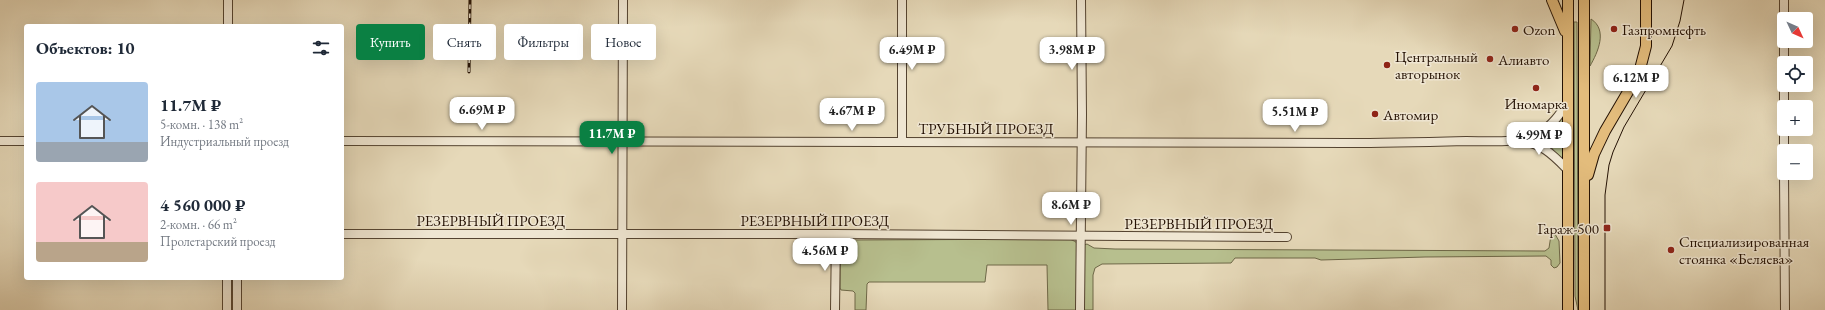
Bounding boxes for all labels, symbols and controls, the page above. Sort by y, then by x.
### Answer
north arrow [1777,12,1813,48]
map controls [1777,12,1813,180]
place label: Ozon [1523,20,1556,39]
place label: Газпромнефть [1622,20,1706,39]
chip: Купить [356,24,425,60]
chip: Снять [433,24,496,60]
chip: Фильтры [504,24,583,60]
chip: Новое [591,24,656,60]
marker: Ozon [1510,24,1520,34]
marker: Газпромнефть [1609,24,1619,34]
text: Объектов: 10 [36,37,135,59]
icon: filters [310,37,332,59]
pin: 6.49M ₽ [875,37,949,71]
pin: 3.98M ₽ [1035,37,1109,71]
text: 6.49M ₽ [889,41,935,58]
text: 3.98M ₽ [1049,41,1095,58]
place label: Центральный авторынок [1395,47,1478,83]
place label: Алиавто [1497,50,1549,69]
marker: Алиавто [1485,54,1495,64]
button: locate [1777,56,1813,92]
marker: Центральный авторынок [1382,60,1392,70]
pin: 6.12M ₽ [1599,65,1673,99]
text: 6.12M ₽ [1613,69,1659,86]
marker: Иномарка [1531,83,1541,93]
text: 11.7M ₽ [160,94,221,116]
place label: Иномарка [1504,94,1568,113]
pin: 6.69M ₽ [445,97,519,131]
icon: home [68,98,116,146]
pin: 4.67M ₽ [815,98,889,132]
pin: 5.51M ₽ [1258,99,1332,133]
button: + [1777,100,1813,136]
text: 6.69M ₽ [459,101,505,118]
text: 4.67M ₽ [829,102,875,119]
text: 5.51M ₽ [1272,103,1318,120]
place label: Автомир [1382,105,1438,124]
marker: Автомир [1370,109,1380,119]
text: 5-комн. · 138 m² [160,116,243,133]
street label: ТРУБНЫЙ ПРОЕЗД [918,119,1054,138]
pin: 11.7M ₽ [575,121,649,155]
pin: 4.99M ₽ [1502,122,1576,156]
text: 11.7M ₽ [589,125,635,142]
text: 4.99M ₽ [1516,126,1562,143]
text: Индустриальный проезд [160,133,289,150]
button: − [1777,144,1813,180]
pin: 8.6M ₽ [1038,192,1104,226]
text: 4 560 000 ₽ [160,194,246,216]
text: 8.6M ₽ [1051,196,1091,213]
icon: home [68,198,116,246]
street label: РЕЗЕРВНЫЙ ПРОЕЗД [417,211,565,230]
street label: РЕЗЕРВНЫЙ ПРОЕЗД [741,211,889,230]
street label: РЕЗЕРВНЫЙ ПРОЕЗД [1125,214,1273,233]
text: 2-комн. · 66 m² [160,216,237,233]
place label: Гараж-500 [1537,219,1599,238]
marker: Гараж-500 [1602,223,1612,233]
place label: Специализированная стоянка «Беляева» [1679,232,1810,268]
text: Пролетарский проезд [160,233,275,250]
pin: 4.56M ₽ [788,238,862,272]
text: 4.56M ₽ [802,242,848,259]
marker: Специализированная стоянка «Беляева» [1666,245,1676,255]

